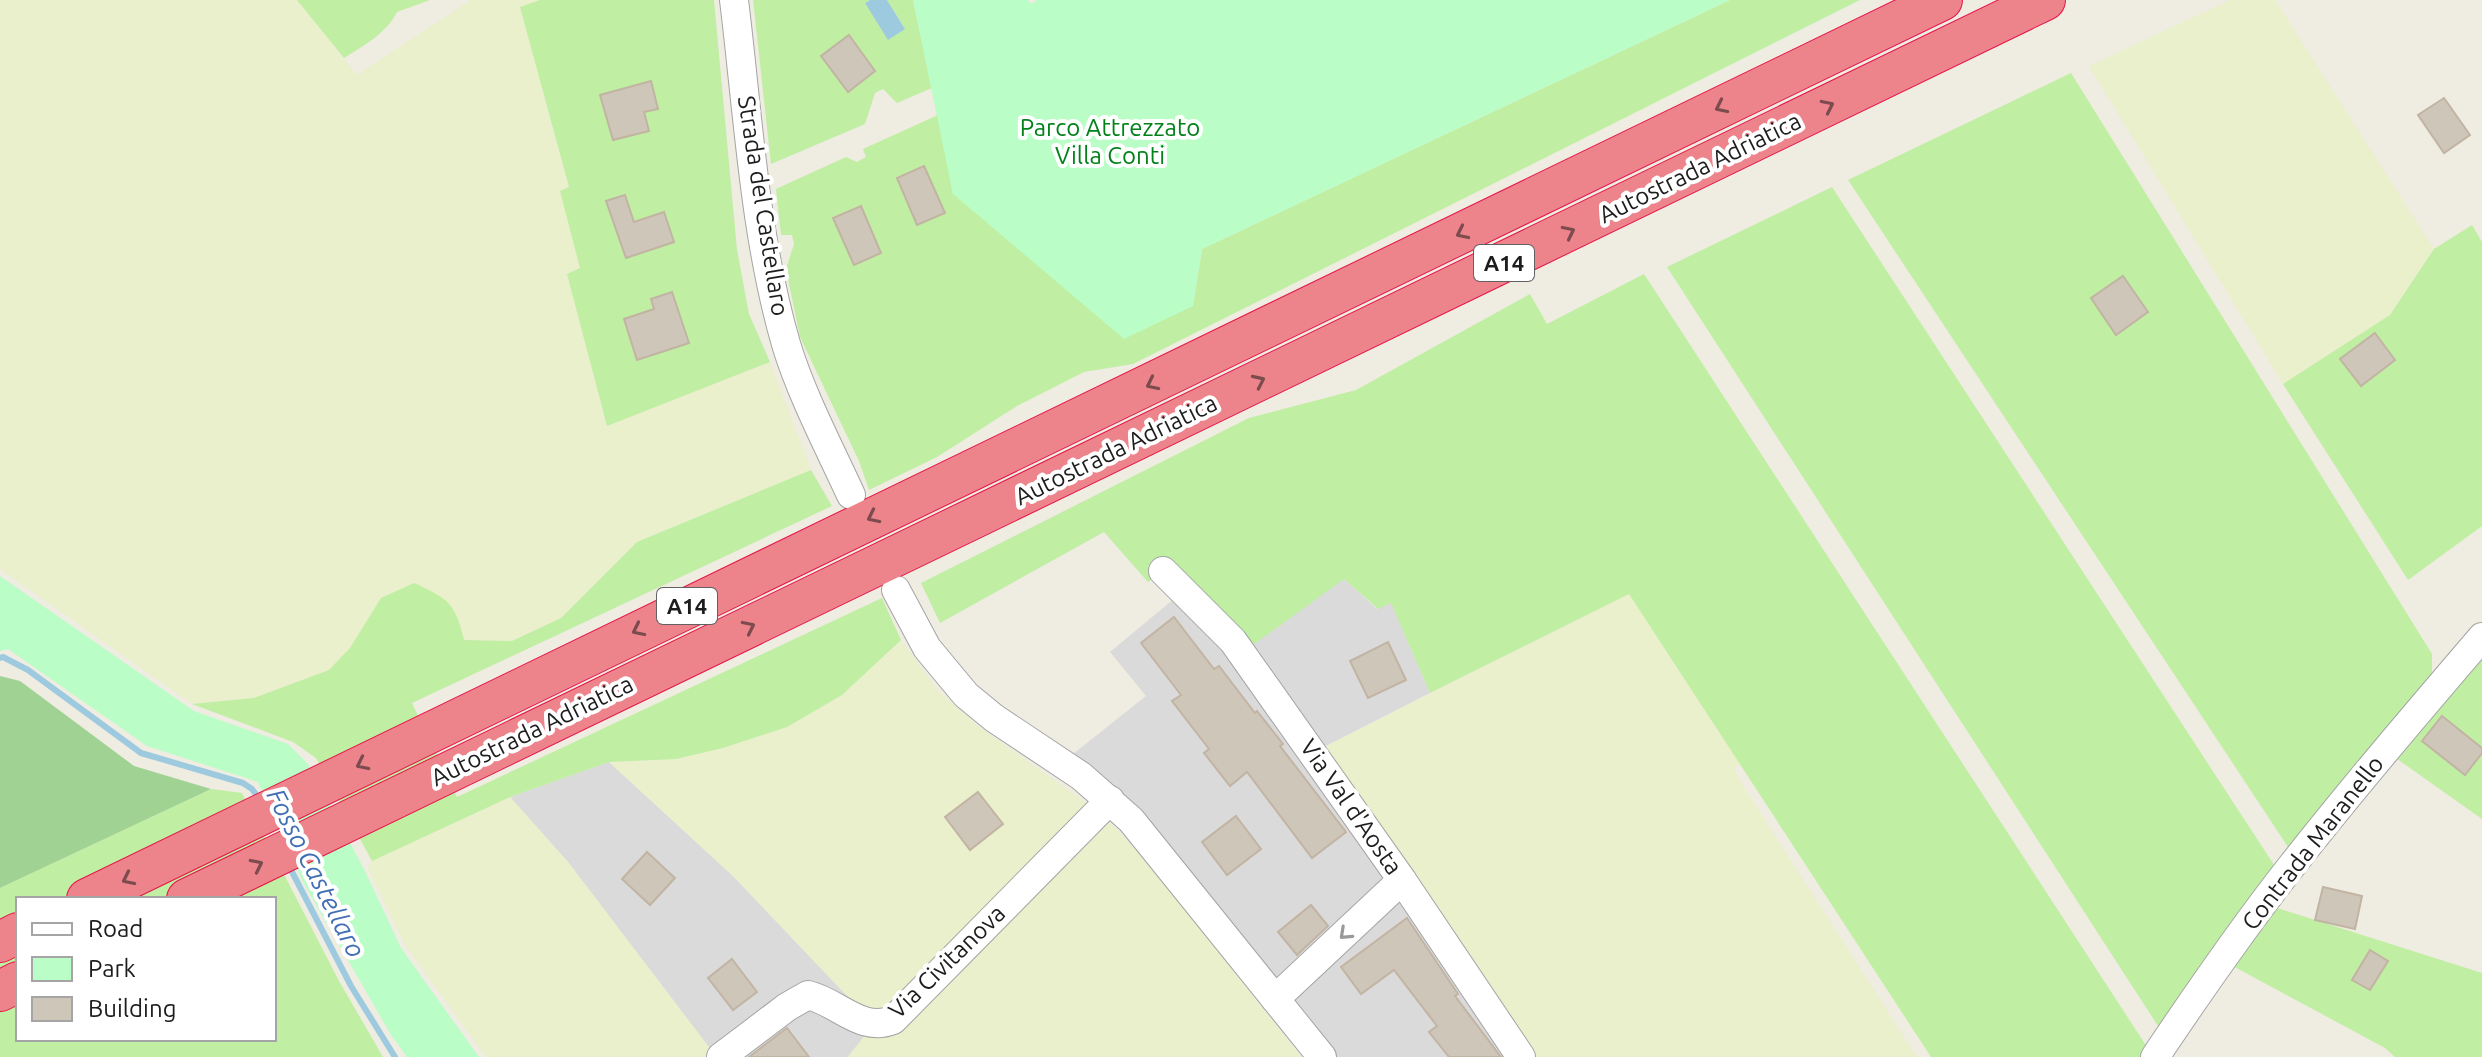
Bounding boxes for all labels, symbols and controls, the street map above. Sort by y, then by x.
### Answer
street label: Strada del Castellaro [733,94,794,318]
one-way arrow [1714,97,1729,113]
one-way arrow [1819,100,1834,116]
street label: Autostrada Adriatica [1594,107,1805,228]
park label: Parco Attrezzato Villa Conti [1020,114,1200,169]
one-way arrow [1455,224,1470,239]
one-way arrow [1560,226,1575,242]
road number: A14 [1474,245,1534,281]
one-way arrow [1146,374,1161,390]
one-way arrow [1250,375,1265,391]
street label: Autostrada Adriatica [1010,389,1221,510]
one-way arrow [866,507,881,523]
road number: A14 [657,588,717,624]
one-way arrow [632,620,647,636]
one-way arrow [741,621,755,637]
street label: Autostrada Adriatica [426,670,637,791]
street label: Via Val d'Aosta [1295,734,1408,879]
street label: Contrada Maranello [2236,750,2389,935]
one-way arrow [355,754,370,770]
water label: Fosso Castellaro [262,784,371,962]
one-way arrow [249,859,264,874]
one-way arrow [122,869,137,885]
legend [16,897,276,1041]
street label: Via Civitanova [883,899,1010,1024]
text: Road [88,915,143,942]
one-way arrow [1340,924,1354,939]
text: Park [88,955,136,982]
text: Building [88,995,176,1022]

